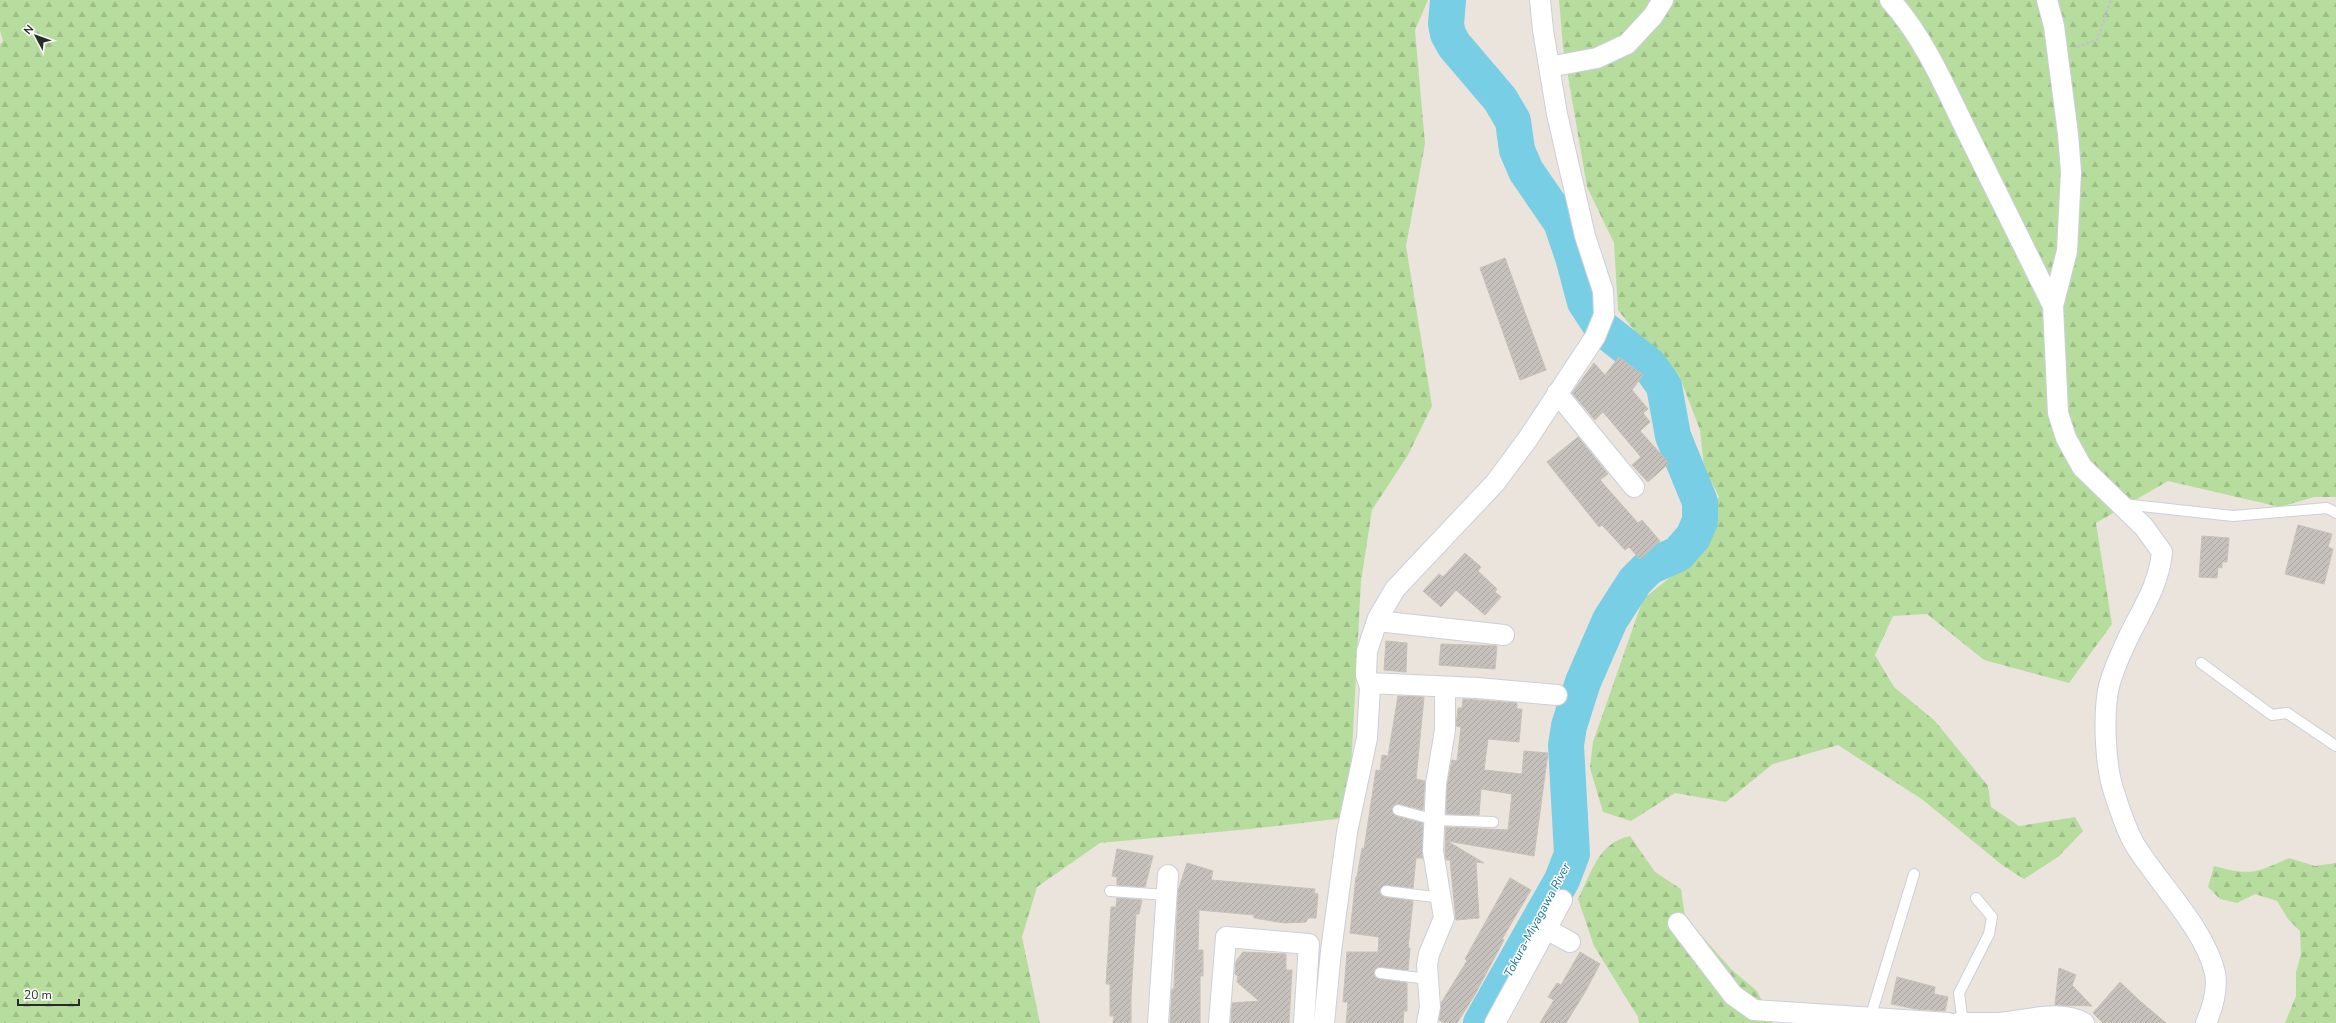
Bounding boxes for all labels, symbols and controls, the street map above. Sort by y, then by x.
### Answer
north arrow [16,16,56,56]
text: N [20,22,37,38]
water label: Tokura-Miyagawa River [1500,859,1574,980]
scale bar [18,981,79,1007]
text: 20 m [24,987,52,1003]

